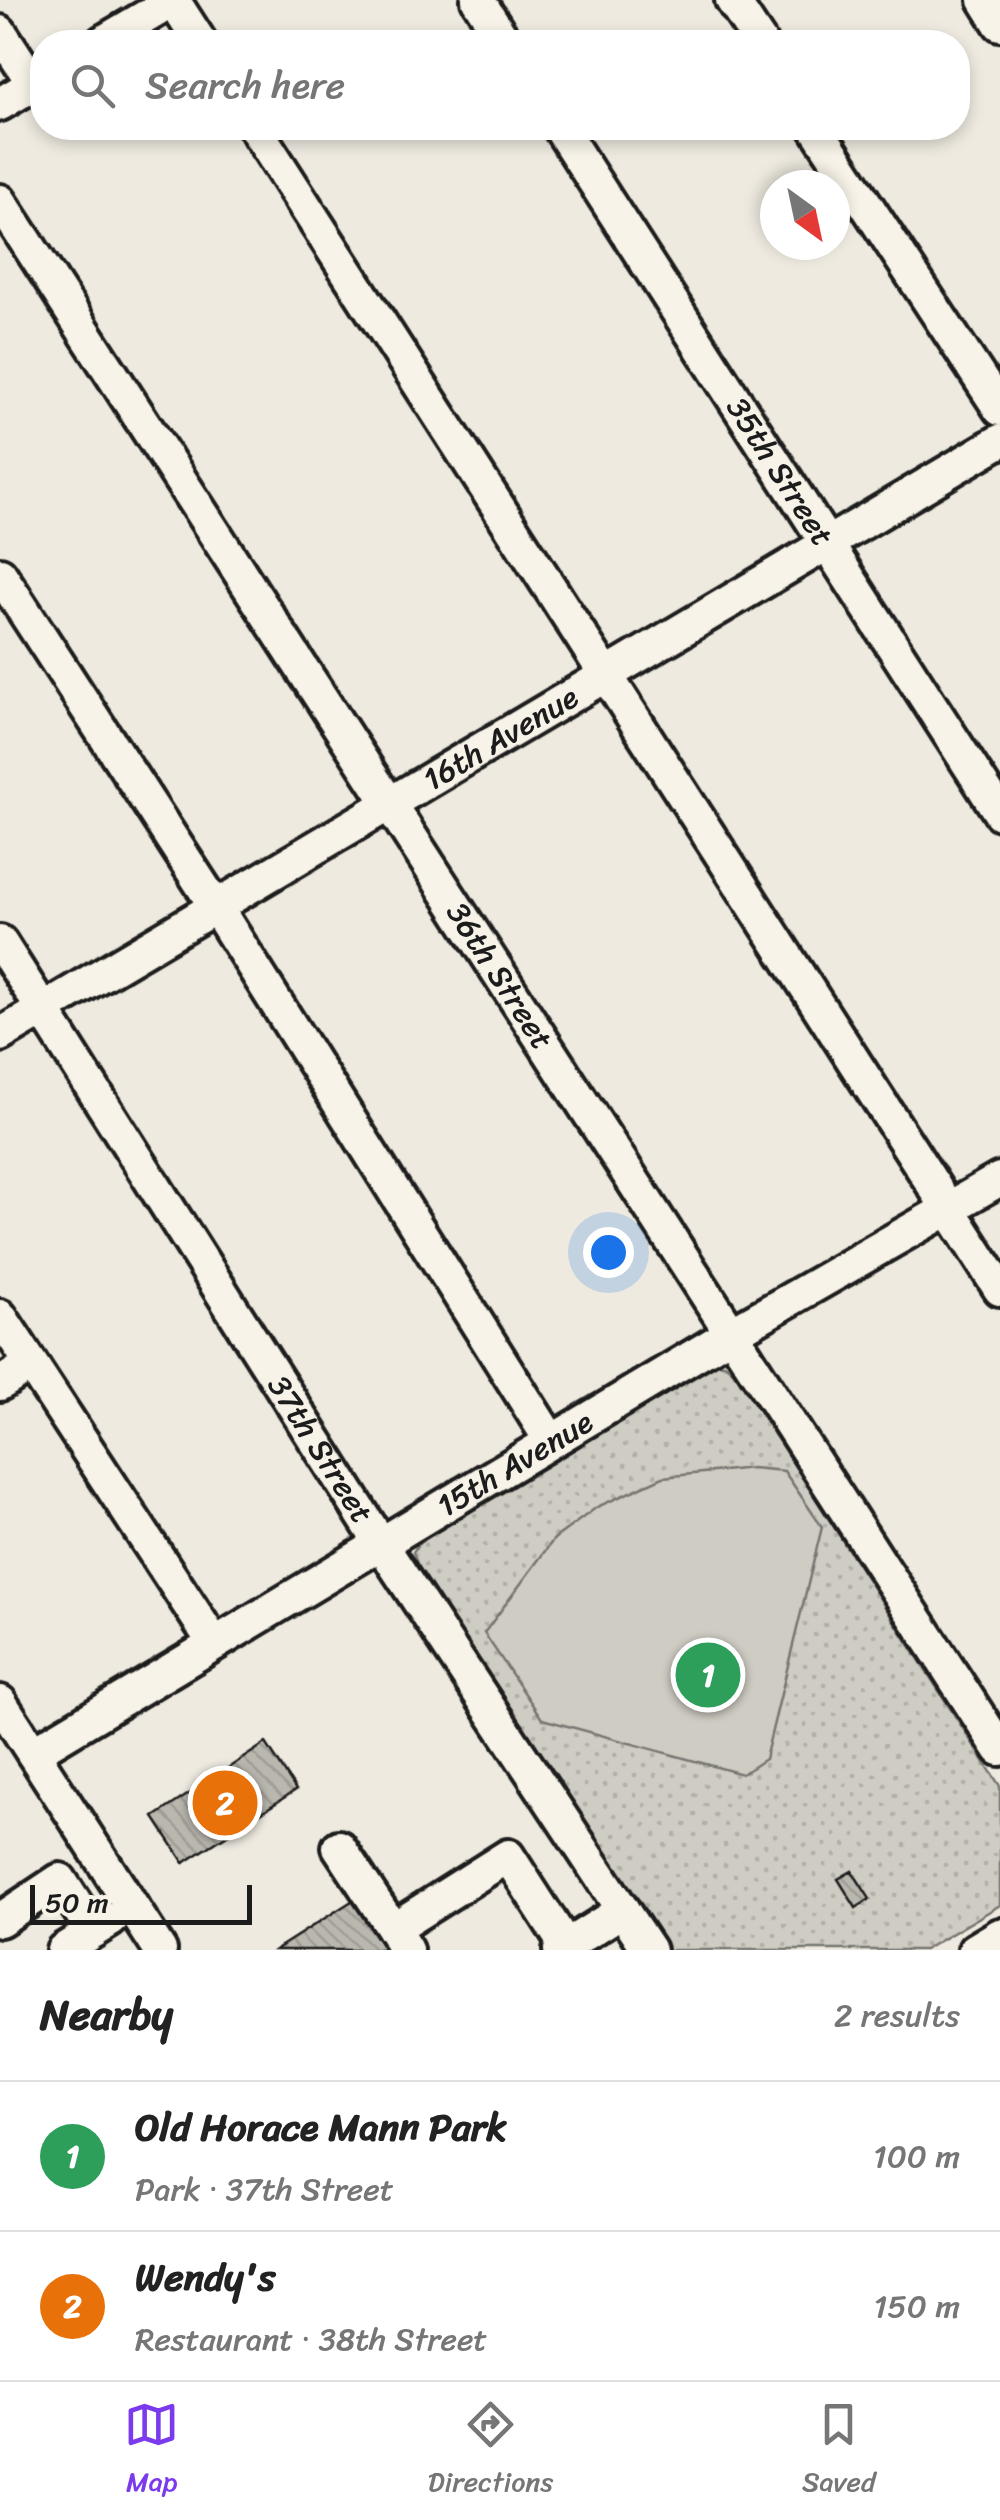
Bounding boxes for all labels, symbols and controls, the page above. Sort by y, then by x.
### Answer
search box [30,30,970,140]
text: Search here [145,52,345,119]
icon: search [65,58,120,113]
north arrow [760,170,850,260]
street label: 35th Street [711,385,850,558]
street label: 16th Avenue [411,669,589,807]
street label: 36th Street [431,889,570,1061]
your location [583,1227,634,1278]
street label: 37th Street [252,1363,390,1535]
street label: 15th Avenue [425,1394,604,1533]
pin: 1 [676,1638,740,1712]
pin: 2 [192,1766,258,1840]
text: 50 m [45,1878,109,1927]
scale bar [30,1880,252,1924]
text: Nearby [40,1978,173,2052]
text: 2 results [834,1987,960,2044]
text: Old Horace Mann Park [135,2094,507,2161]
text: 1 [66,2128,79,2185]
text: 100 m [873,2128,960,2185]
text: Park · 37th Street [135,2161,394,2218]
text: Wendy's [135,2244,276,2311]
text: 2 [63,2278,82,2335]
text: 150 m [874,2278,960,2335]
text: Restaurant · 38th Street [135,2311,487,2368]
tab: Map [124,2397,179,2506]
tab: Directions [428,2397,553,2506]
tab: Saved [802,2397,876,2506]

